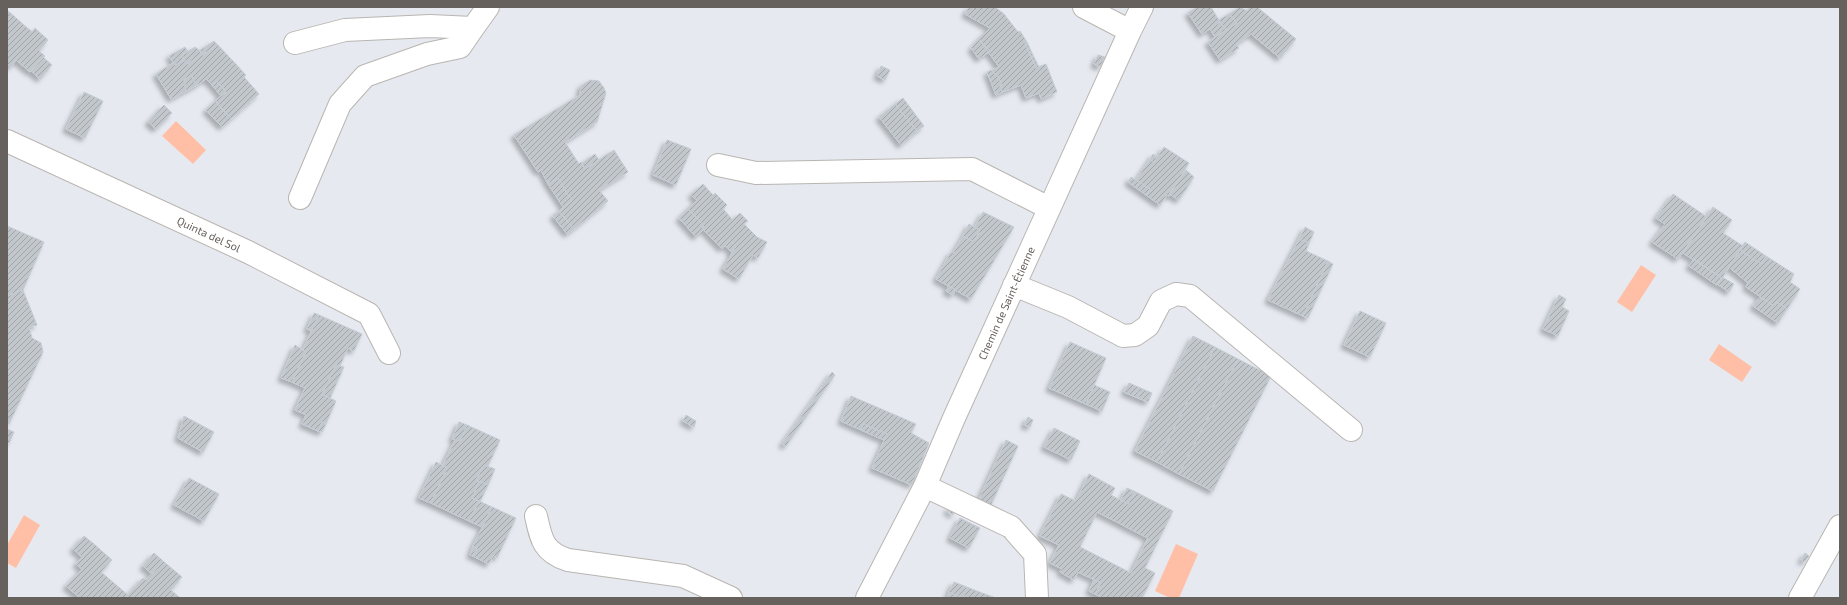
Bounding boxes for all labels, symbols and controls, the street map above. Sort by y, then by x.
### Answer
street label: Quinta del Sol [175,214,244,256]
street label: Chemin de Saint-Étienne [975,244,1037,362]

